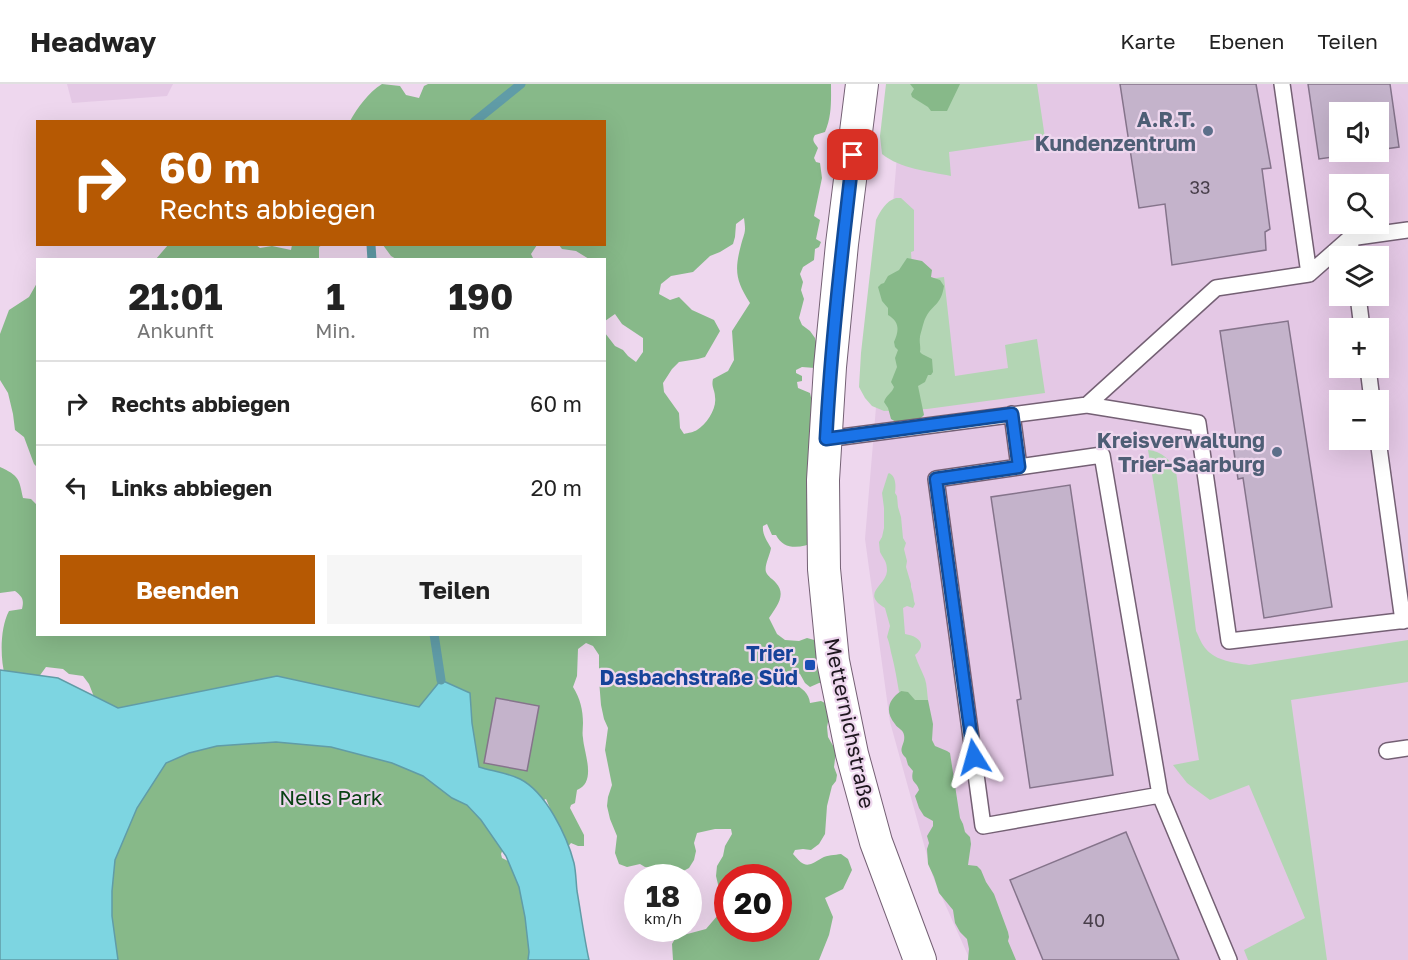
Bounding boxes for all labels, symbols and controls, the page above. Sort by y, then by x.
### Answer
text: Headway [30,25,156,58]
text: Karte [1120,28,1176,54]
text: Ebenen [1209,28,1284,54]
text: Teilen [1317,28,1378,54]
map controls [1329,102,1389,450]
button: sound [1329,102,1389,162]
place label: A.R.T. Kundenzentrum [1035,106,1196,156]
marker: A.R.T. Kundenzentrum [1201,124,1215,138]
pin [827,129,878,180]
icon: arrive [836,138,869,171]
text: 60 m [159,142,260,192]
icon: right [60,144,138,222]
button: search [1329,174,1389,234]
house number: 33 [1189,176,1211,198]
text: Rechts abbiegen [159,193,376,225]
button: layers [1329,246,1389,306]
text: 21:01 [129,275,223,318]
text: 1 [326,275,345,318]
text: 190 [449,275,513,318]
text: Ankunft [137,318,214,342]
text: Min. [315,318,356,342]
text: m [472,318,490,342]
button: + [1329,318,1389,378]
icon: right [60,387,93,420]
text: Rechts abbiegen [111,390,290,417]
text: 60 m [530,390,582,417]
button: − [1329,390,1389,450]
place label: Kreisverwaltung Trier-Saarburg [1097,427,1265,477]
marker: Kreisverwaltung Trier-Saarburg [1270,445,1284,459]
icon: left [60,471,93,504]
text: Links abbiegen [111,474,272,501]
text: 20 m [531,474,582,501]
button: Beenden [60,555,315,624]
button: Teilen [327,555,582,624]
street label: Metternichstraße [819,635,881,811]
place label: Trier, Dasbachstraße Süd [599,640,798,690]
marker: Trier, Dasbachstraße Süd [803,658,817,672]
position arrow [942,725,1006,789]
park label: Nells Park [279,784,383,810]
speed limit sign: 20 [714,864,792,942]
text: 18 [646,878,680,914]
text: km/h [644,909,682,927]
house number: 40 [1083,909,1105,931]

